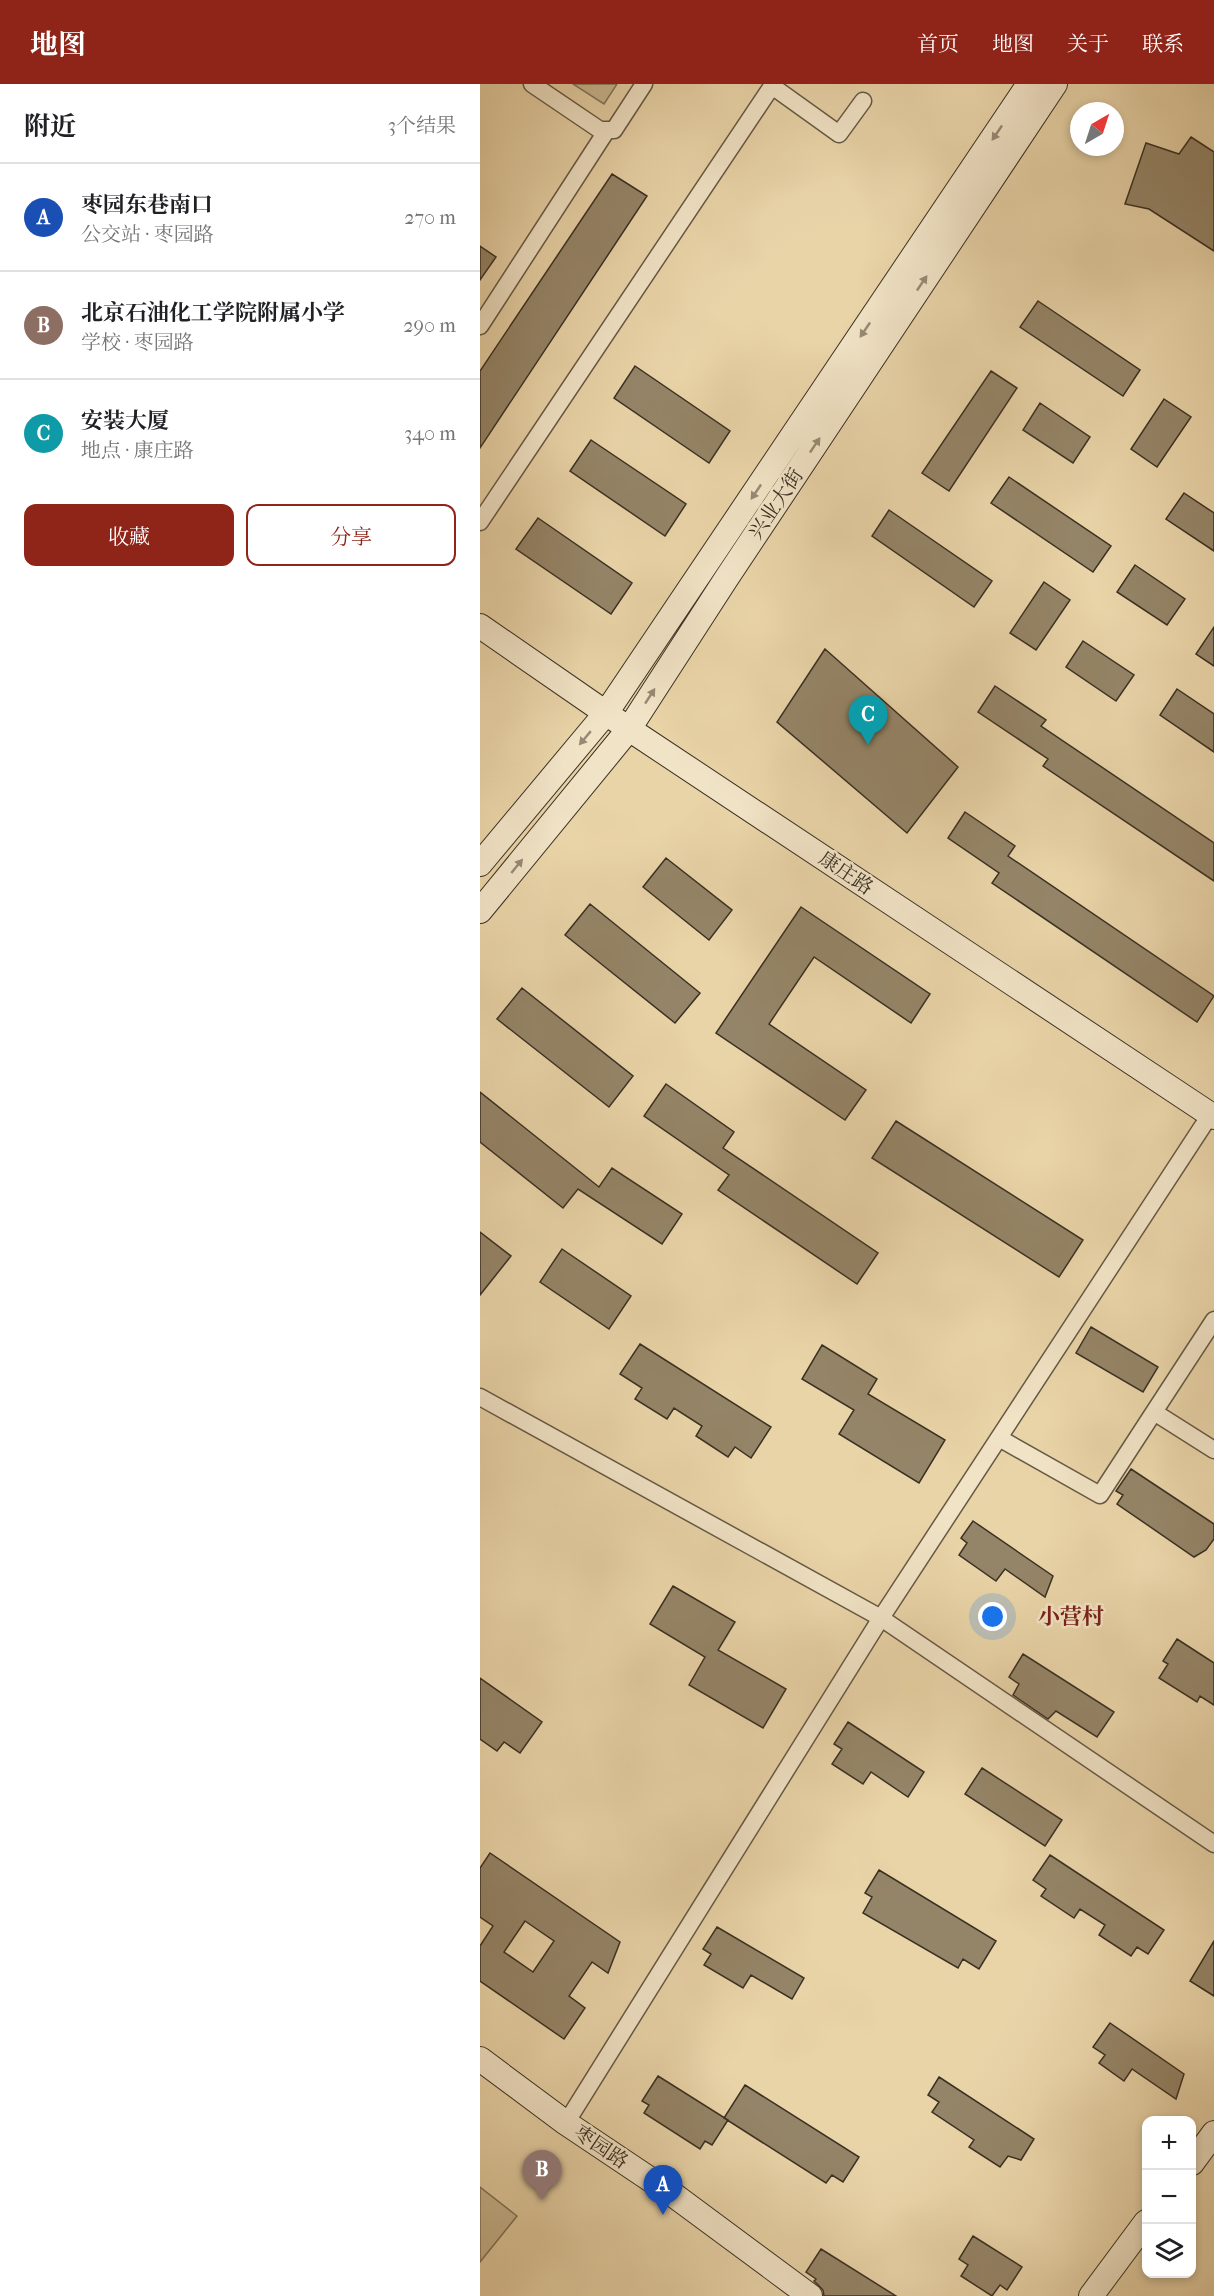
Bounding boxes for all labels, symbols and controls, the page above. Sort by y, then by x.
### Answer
text: 地图 [30,28,86,61]
text: 首页 [917,32,959,56]
text: 地图 [992,32,1034,56]
text: 关于 [1067,32,1109,56]
text: 联系 [1142,32,1184,56]
north arrow [1070,102,1124,156]
text: 附近 [24,111,76,142]
text: 3个结果 [388,114,456,137]
one-way arrow [991,124,1003,140]
text: 枣园东巷南口 [81,192,213,218]
text: A [37,206,50,229]
text: 270 m [404,206,456,229]
text: 公交站 · 枣园路 [81,223,214,246]
one-way arrow [916,275,928,291]
text: 北京石油化工学院附属小学 [81,300,345,326]
text: B [37,314,50,337]
text: 290 m [403,314,456,337]
one-way arrow [859,321,871,337]
text: 学校 · 枣园路 [81,331,194,354]
text: 安装大厦 [81,408,169,434]
text: C [37,422,50,445]
text: 340 m [404,422,456,445]
one-way arrow [809,437,820,453]
text: 地点 · 康庄路 [81,439,194,462]
street label: 兴业大街 [744,464,808,544]
one-way arrow [751,483,762,500]
button: 收藏 [24,504,234,566]
button: 分享 [246,504,456,566]
one-way arrow [645,688,656,704]
pin: C [848,696,888,745]
one-way arrow [579,730,592,746]
street label: 康庄路 [815,847,877,899]
one-way arrow [510,858,522,873]
your location [978,1602,1007,1631]
district label: 小营村 [1038,1604,1104,1630]
map controls [1142,2116,1196,2278]
button: + [1142,2116,1196,2170]
street label: 枣园路 [570,2121,632,2173]
pin: B [522,2150,562,2200]
pin: A [644,2166,682,2215]
button: − [1142,2170,1196,2224]
button: layers [1142,2224,1196,2278]

